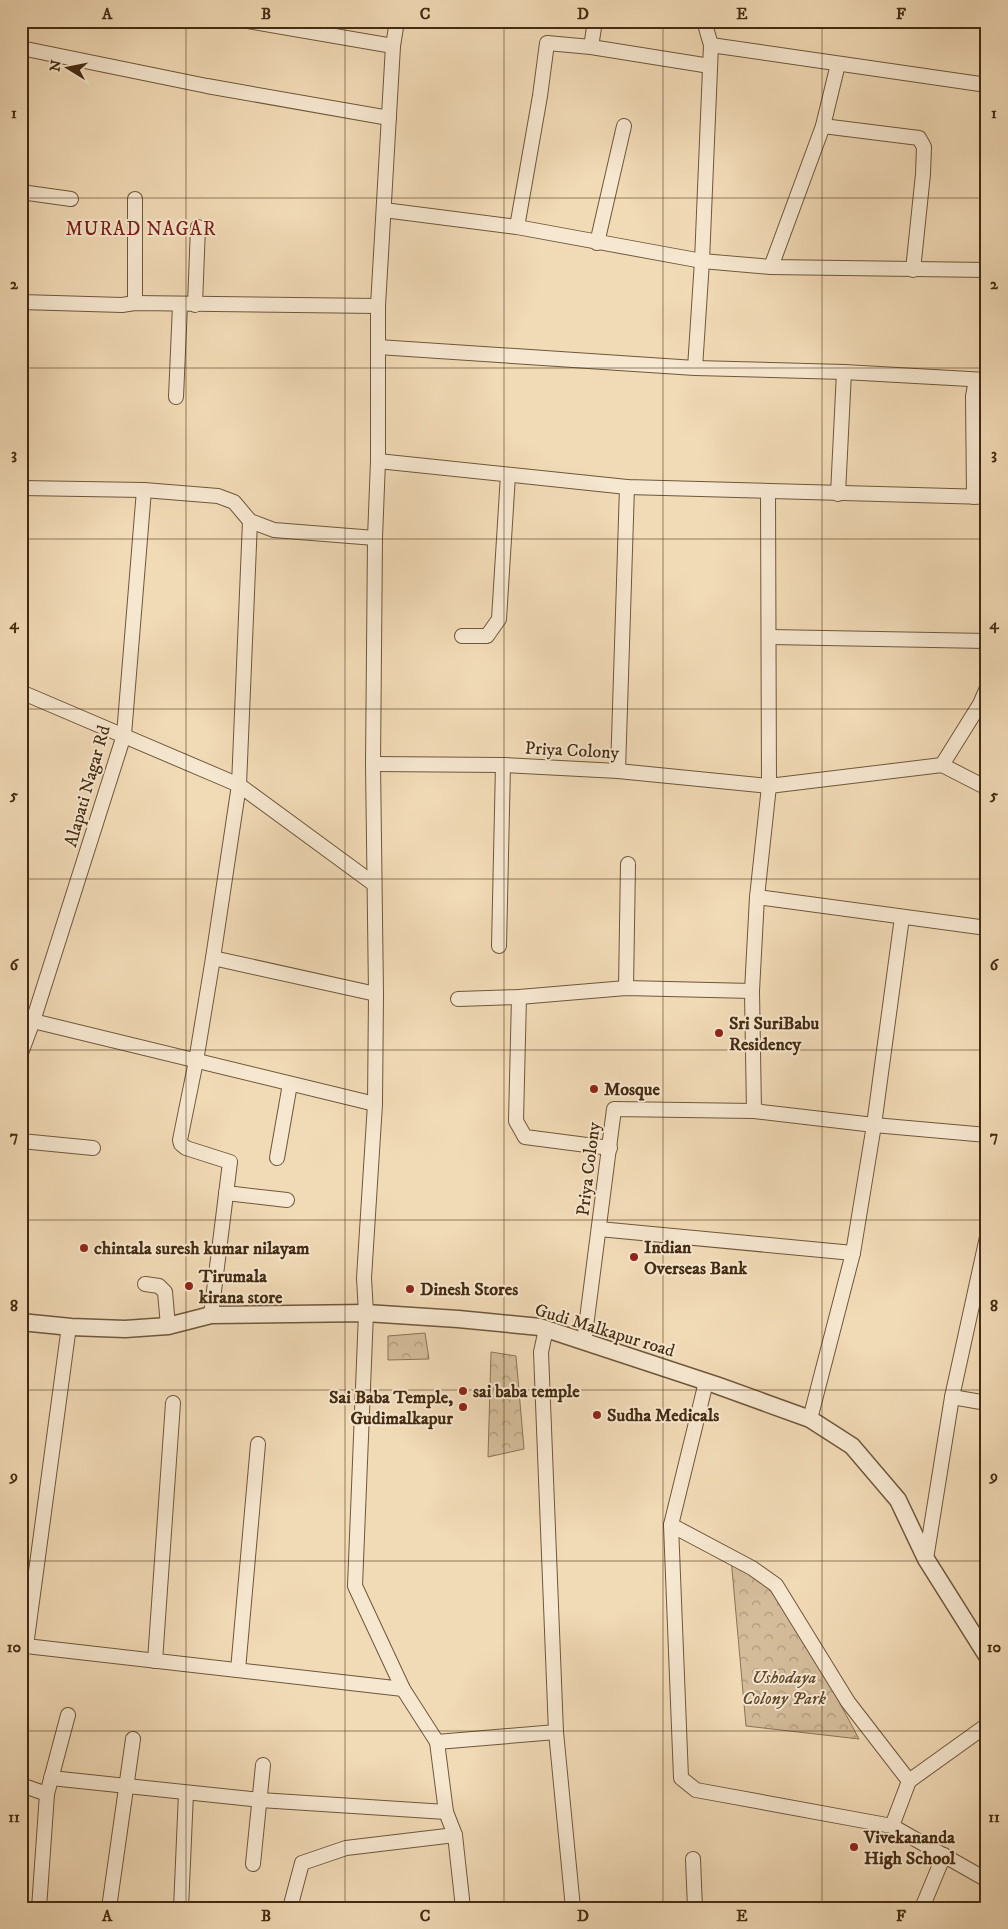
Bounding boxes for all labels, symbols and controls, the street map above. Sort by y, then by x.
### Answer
text: A [101,4,113,24]
text: B [261,4,271,24]
text: C [420,4,430,24]
text: D [577,4,589,24]
text: E [736,4,748,24]
text: F [896,4,906,24]
north arrow [42,42,92,92]
text: N [46,58,66,73]
text: 1 [11,103,17,123]
text: 1 [991,103,997,123]
district label: MURAD NAGAR [65,218,217,241]
text: 2 [10,274,19,294]
text: 2 [990,274,999,294]
text: 3 [11,444,17,464]
text: 3 [991,444,997,464]
text: 4 [8,614,19,634]
text: 4 [988,614,999,634]
street label: Alapati Nagar Rd [60,723,116,850]
street label: Priya Colony [524,738,620,764]
text: 5 [9,785,18,805]
text: 5 [989,785,998,805]
text: 6 [10,955,20,975]
text: 6 [990,955,1000,975]
place label: Sri SuriBabu Residency [729,1013,820,1056]
marker: Sri SuriBabu Residency [713,1027,725,1039]
place label: Mosque [604,1079,661,1101]
marker: Mosque [588,1083,600,1095]
street label: Priya Colony [572,1120,606,1217]
text: 7 [10,1126,18,1146]
text: 7 [990,1126,998,1146]
place label: Indian Overseas Bank [644,1237,748,1280]
place label: chintala suresh kumar nilayam [94,1238,310,1260]
marker: chintala suresh kumar nilayam [78,1242,90,1254]
marker: Indian Overseas Bank [628,1251,640,1263]
place label: Tirumala kirana store [198,1266,283,1309]
place label: Dinesh Stores [420,1279,518,1301]
marker: Tirumala kirana store [183,1280,195,1292]
marker: Dinesh Stores [404,1283,416,1295]
text: 8 [10,1296,18,1316]
text: 8 [990,1296,998,1316]
street label: Gudi Malkapur road [532,1299,677,1363]
place label: sai baba temple [473,1381,580,1403]
marker: sai baba temple [457,1385,469,1397]
place label: Sai Baba Temple, Gudimalkapur [329,1387,453,1430]
marker: Sai Baba Temple, Gudimalkapur [457,1401,469,1413]
place label: Sudha Medicals [607,1405,719,1427]
marker: Sudha Medicals [591,1409,603,1421]
text: 9 [9,1466,18,1486]
text: 9 [989,1466,998,1486]
text: 10 [7,1637,22,1657]
text: 10 [987,1637,1002,1657]
park label: Ushodaya Colony Park [742,1667,826,1710]
text: 11 [8,1807,20,1827]
text: 11 [988,1807,1000,1827]
place label: Vivekananda High School [863,1827,956,1870]
marker: Vivekananda High School [848,1841,860,1853]
text: A [101,1906,113,1926]
text: B [261,1906,271,1926]
text: C [420,1906,430,1926]
text: D [577,1906,589,1926]
text: E [736,1906,748,1926]
text: F [896,1906,906,1926]

